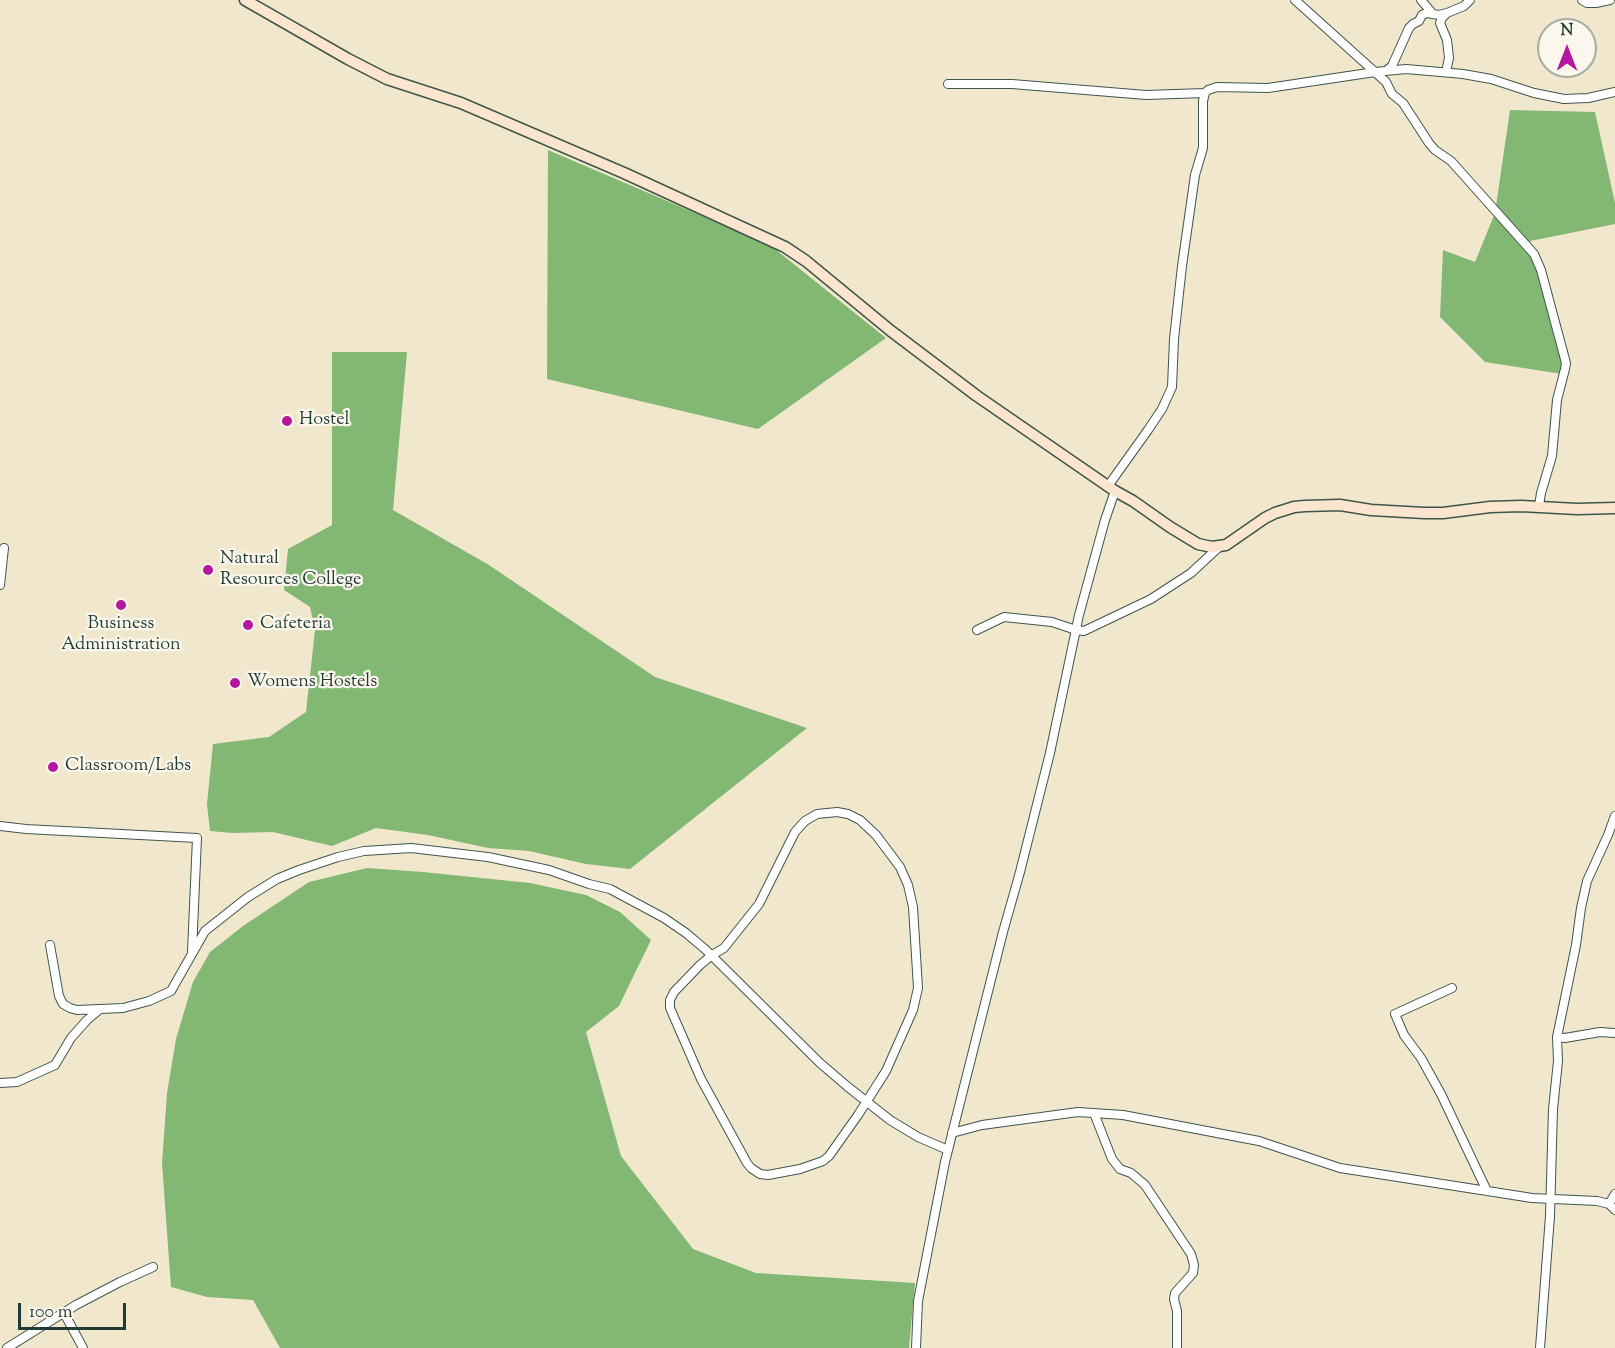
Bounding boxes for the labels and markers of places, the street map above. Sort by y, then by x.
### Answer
place label: Hostel [299,410,350,432]
marker: Hostel [280,414,294,428]
place label: Natural Resources College [220,549,361,592]
marker: Natural Resources College [201,563,215,577]
marker: Business Administration [114,598,128,612]
place label: Business Administration [61,614,181,656]
place label: Cafeteria [260,614,331,636]
marker: Cafeteria [241,618,255,632]
place label: Womens Hostels [247,672,377,694]
marker: Womens Hostels [228,676,242,690]
place label: Classroom/Labs [65,756,191,778]
marker: Classroom/Labs [46,760,60,774]

